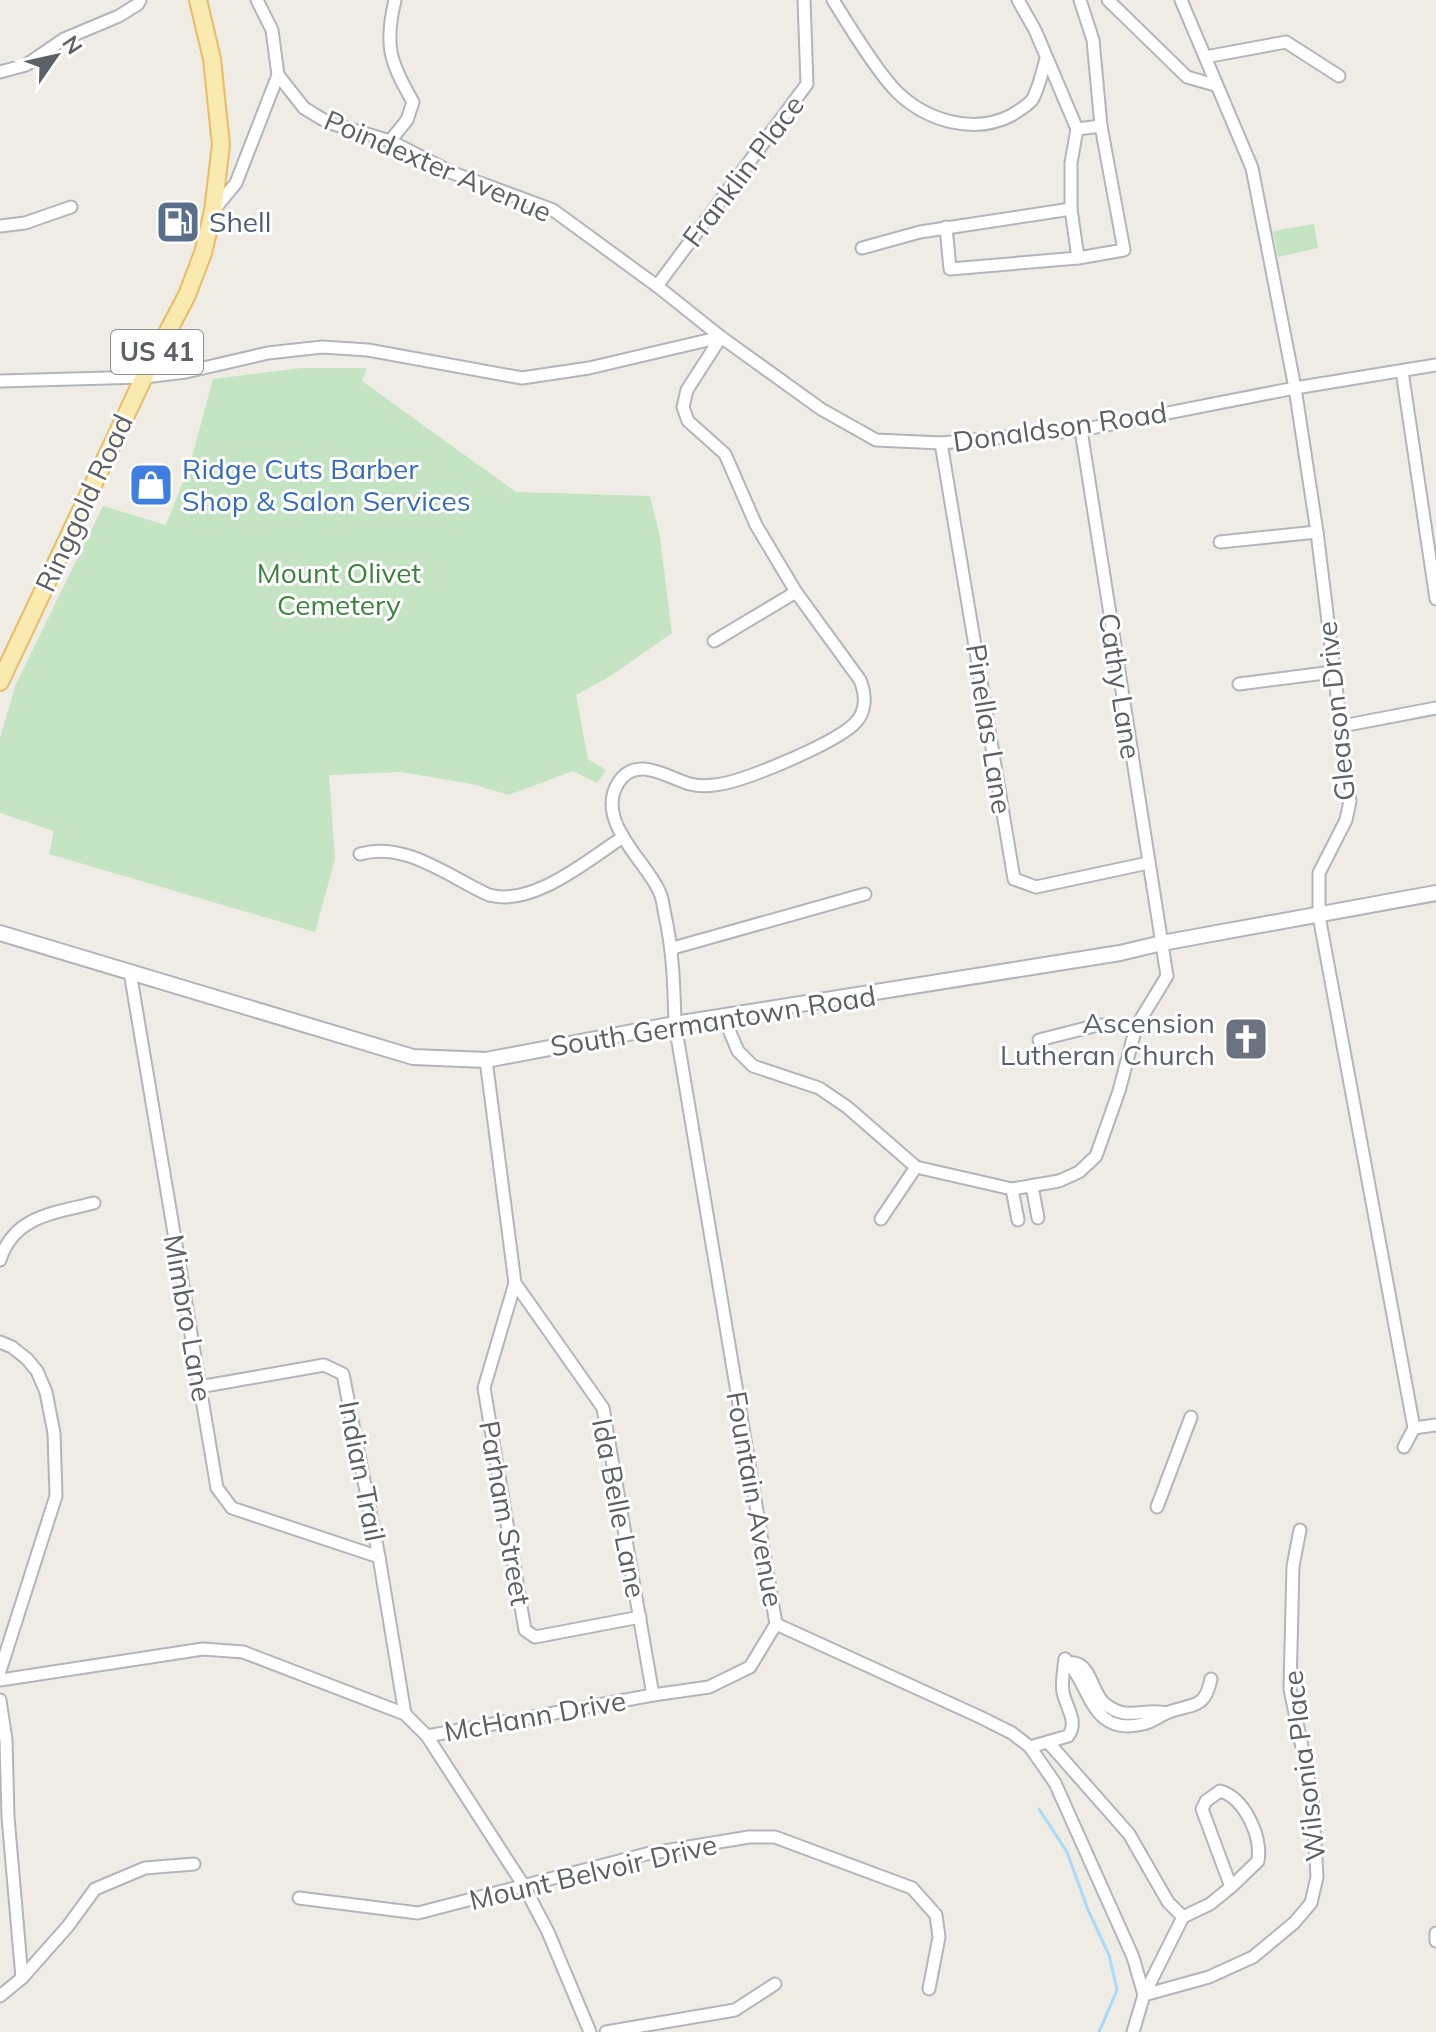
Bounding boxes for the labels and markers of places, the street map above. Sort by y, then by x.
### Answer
fuel station icon: Shell [154,198,202,246]
place label: Shell [209,204,271,239]
place label: Ridge Cuts Barber Shop & Salon Services [182,451,471,518]
shop icon: Ridge Cuts Barber Shop & Salon Services [127,461,175,509]
place label: Ascension Lutheran Church [1000,1005,1215,1072]
church icon: Ascension Lutheran Church [1222,1015,1270,1063]

